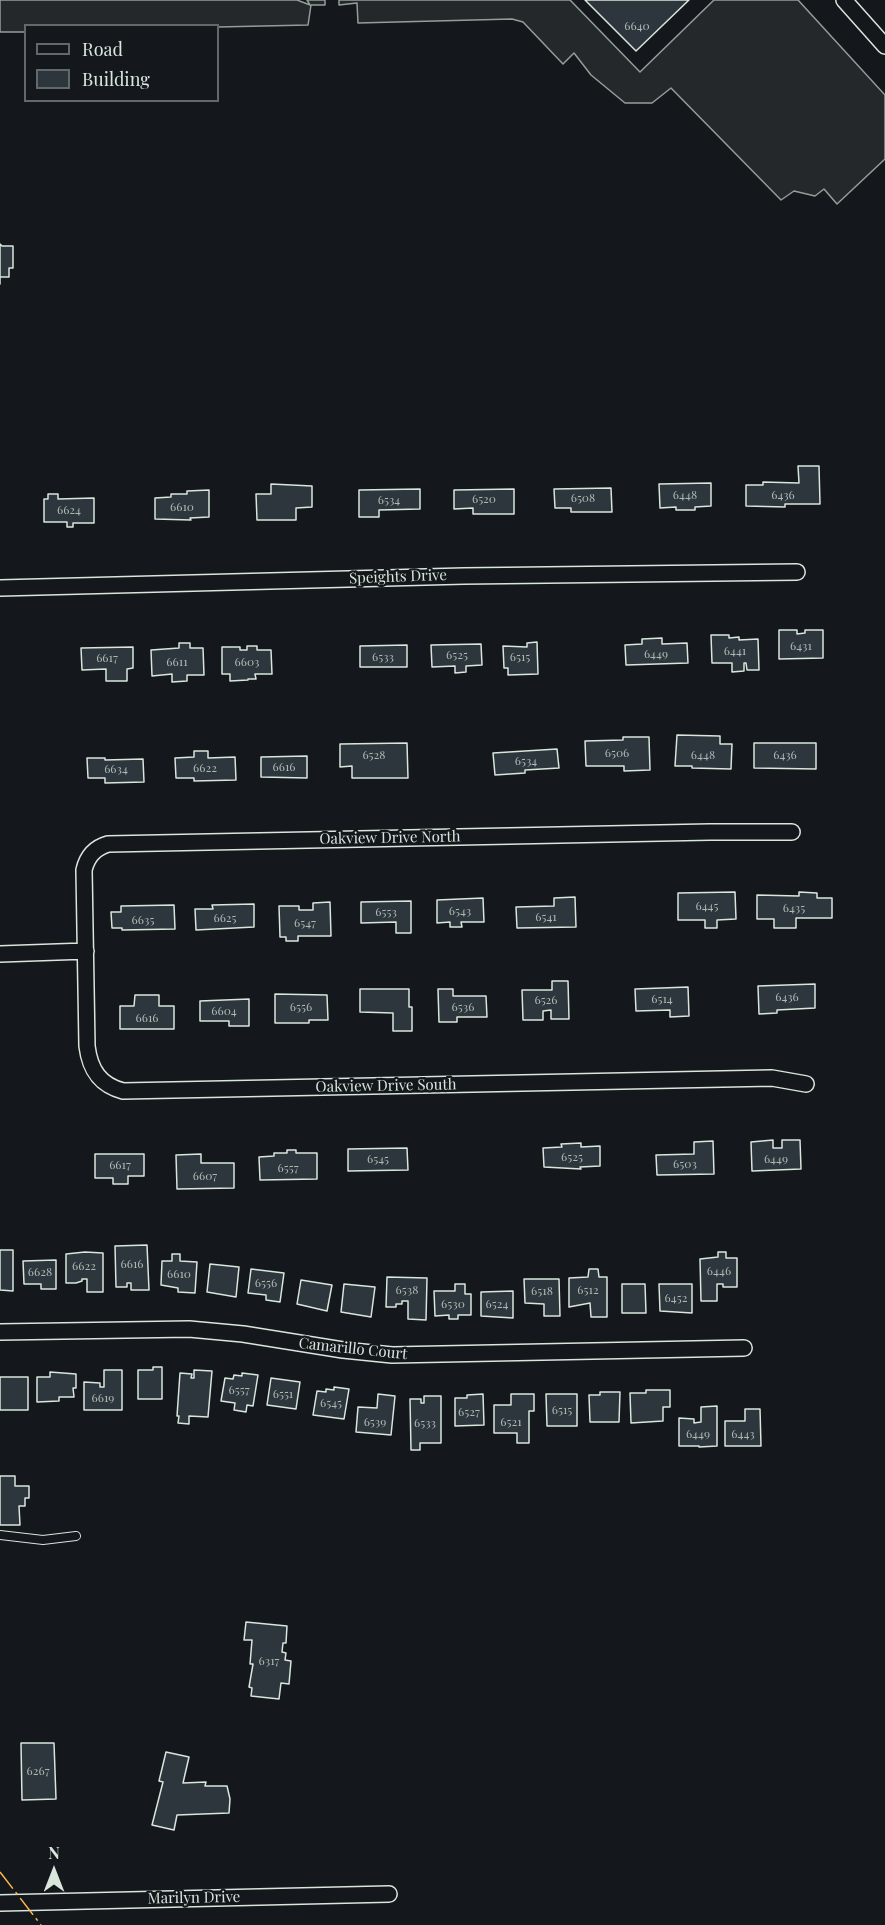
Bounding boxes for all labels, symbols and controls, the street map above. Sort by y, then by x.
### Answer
house number: 6640 [624,19,650,33]
legend [24,24,219,102]
text: Road [82,37,123,61]
text: Building [82,67,150,91]
house number: 6448 [673,488,697,502]
house number: 6436 [771,488,795,502]
house number: 6508 [571,491,595,505]
house number: 6520 [472,492,496,506]
house number: 6534 [378,493,400,507]
house number: 6610 [170,500,194,514]
house number: 6624 [57,503,81,517]
street label: Speights Drive [349,566,447,588]
house number: 6431 [790,639,812,653]
house number: 6441 [724,644,746,658]
house number: 6449 [644,647,668,661]
house number: 6525 [446,648,468,662]
house number: 6533 [372,650,394,664]
house number: 6515 [510,650,530,664]
house number: 6617 [96,651,118,665]
house number: 6611 [166,655,188,669]
house number: 6603 [234,655,260,669]
house number: 6506 [605,746,629,760]
house number: 6528 [362,748,386,762]
house number: 6448 [691,748,715,762]
house number: 6436 [773,748,797,762]
house number: 6534 [515,754,537,768]
house number: 6616 [272,760,296,774]
house number: 6622 [193,761,217,775]
house number: 6634 [104,762,128,776]
street label: Oakview Drive North [319,828,461,848]
house number: 6445 [695,899,719,913]
house number: 6435 [783,901,805,915]
house number: 6543 [449,904,471,918]
house number: 6553 [375,905,397,919]
house number: 6541 [535,910,557,924]
house number: 6625 [213,911,237,925]
house number: 6635 [132,913,154,927]
house number: 6547 [294,916,316,930]
house number: 6436 [775,990,799,1004]
house number: 6514 [651,992,673,1006]
house number: 6526 [534,993,558,1007]
house number: 6556 [290,1000,312,1014]
house number: 6536 [452,1000,474,1014]
house number: 6604 [211,1004,237,1018]
house number: 6616 [135,1011,159,1025]
street label: Oakview Drive South [315,1076,457,1096]
house number: 6525 [561,1150,583,1164]
house number: 6545 [367,1152,389,1166]
house number: 6449 [764,1152,788,1166]
house number: 6503 [673,1157,697,1171]
house number: 6617 [109,1158,131,1172]
house number: 6557 [277,1161,299,1175]
house number: 6607 [193,1169,217,1183]
house number: 6616 [120,1257,144,1271]
house number: 6622 [72,1259,96,1273]
house number: 6446 [707,1264,731,1278]
house number: 6628 [28,1265,52,1279]
house number: 6610 [167,1267,191,1281]
house number: 6556 [255,1276,277,1290]
house number: 6538 [396,1283,418,1297]
house number: 6512 [577,1283,599,1297]
house number: 6518 [531,1284,553,1298]
house number: 6452 [665,1291,687,1305]
house number: 6530 [441,1297,465,1311]
house number: 6524 [486,1297,508,1311]
street label: Camarillo Court [298,1334,408,1364]
house number: 6557 [228,1383,250,1397]
house number: 6551 [273,1387,293,1401]
house number: 6619 [92,1391,114,1405]
house number: 6545 [320,1396,342,1410]
house number: 6515 [552,1403,572,1417]
house number: 6527 [458,1405,480,1419]
house number: 6539 [364,1415,386,1429]
house number: 6521 [500,1415,522,1429]
house number: 6533 [414,1416,436,1430]
house number: 6449 [686,1427,710,1441]
house number: 6443 [731,1427,755,1441]
house number: 6317 [259,1654,279,1668]
house number: 6267 [26,1764,50,1778]
north arrow [24,1841,84,1901]
text: N [48,1842,60,1863]
street label: Marilyn Drive [147,1888,241,1908]

